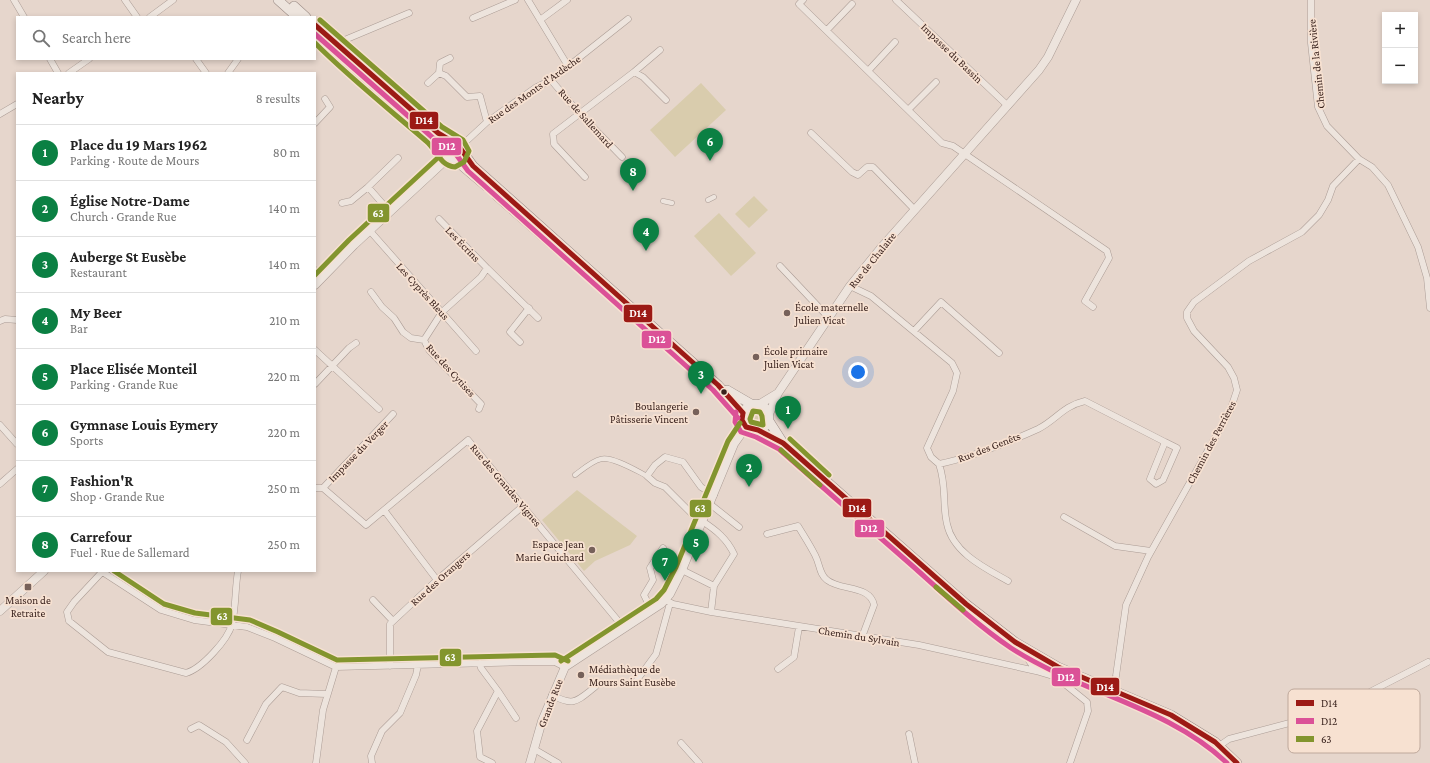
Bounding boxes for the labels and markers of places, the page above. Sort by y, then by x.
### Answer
pin: 6 [697,128,723,161]
pin: 8 [620,158,646,191]
pin: 4 [633,218,659,251]
place label: École maternelle Julien Vicat [794,301,868,327]
marker: École maternelle Julien Vicat [782,308,792,318]
place label: École primaire Julien Vicat [763,345,828,371]
marker: École primaire Julien Vicat [751,352,761,362]
pin: 3 [688,361,714,394]
unlabelled marker [719,387,729,397]
pin: 1 [775,396,801,429]
place label: Boulangerie Pâtisserie Vincent [610,400,688,425]
marker: Boulangerie Pâtisserie Vincent [691,407,701,417]
pin: 2 [736,454,762,487]
pin: 5 [683,529,709,562]
place label: Espace Jean Marie Guichard [515,538,584,563]
marker: Espace Jean Marie Guichard [587,545,597,555]
pin: 7 [652,548,678,581]
marker: Maison de Retraite [23,582,33,592]
place label: Maison de Retraite [5,594,51,619]
place label: Médiathèque de Mours Saint Eusèbe [589,663,676,688]
marker: Médiathèque de Mours Saint Eusèbe [576,670,586,680]

